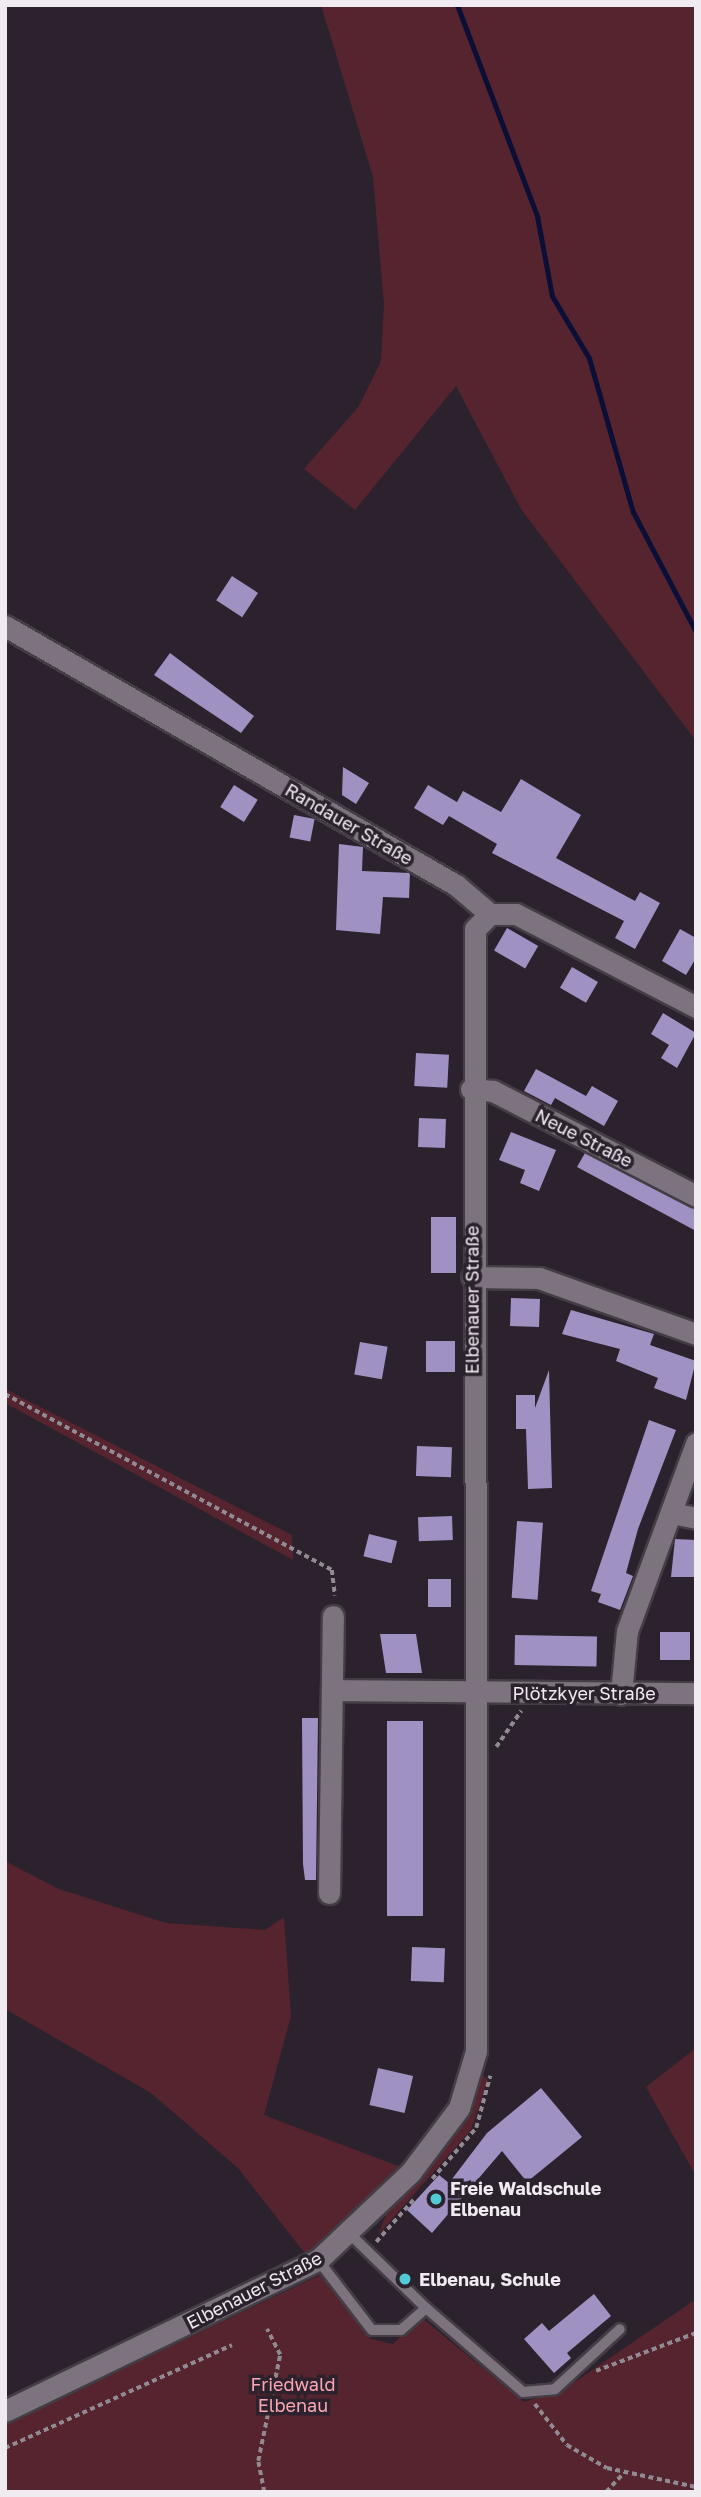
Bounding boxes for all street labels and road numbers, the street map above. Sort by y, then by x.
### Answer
street label: Randauer Straße [281,779,417,869]
street label: Neue Straße [532,1104,636,1172]
street label: Elbenauer Straße [461,1226,483,1374]
street label: Plötzkyer Straße [512,1682,656,1704]
street label: Elbenauer Straße [183,2247,325,2333]

